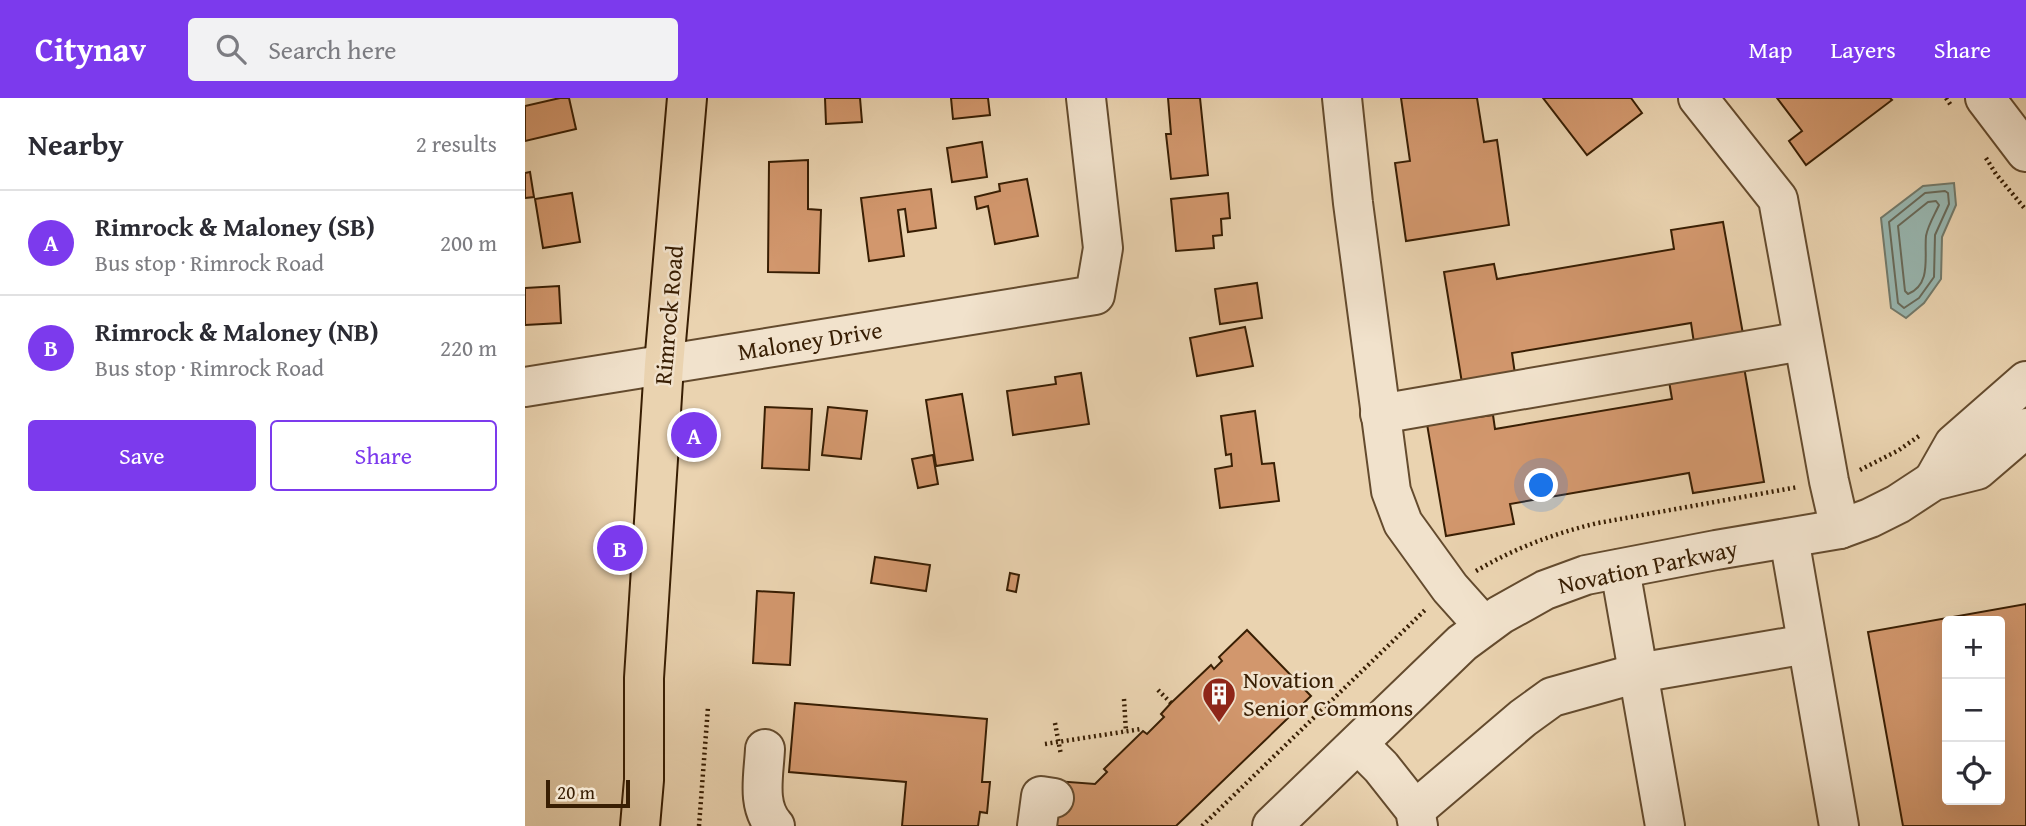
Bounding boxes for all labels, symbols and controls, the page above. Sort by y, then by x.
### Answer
search box [188,18,678,81]
text: Citynav [35,25,146,73]
icon: search [212,30,250,68]
text: Search here [268,30,396,69]
text: Map [1749,32,1792,67]
text: Layers [1830,32,1896,67]
text: Share [1934,32,1991,67]
text: Nearby [28,122,124,166]
text: 2 results [416,127,497,160]
text: Rimrock & Maloney (SB) [95,207,375,246]
text: A [44,226,58,259]
text: 200 m [440,226,497,259]
street label: Rimrock Road [645,244,692,386]
text: Bus stop · Rimrock Road [95,246,324,279]
text: Rimrock & Maloney (NB) [95,312,379,351]
street label: Maloney Drive [735,312,885,369]
text: B [44,331,58,364]
text: 220 m [440,331,497,364]
text: Bus stop · Rimrock Road [95,351,324,384]
pin: A [671,409,717,461]
button: Save [28,420,256,491]
button: Share [270,420,497,491]
your location [1524,468,1558,502]
pin: B [597,522,643,574]
street label: Novation Parkway [1555,530,1741,603]
map controls [1942,616,2005,805]
button: + [1942,616,2005,679]
place label: Novation Senior Commons [1243,662,1413,725]
building icon: Novation Senior Commons [1200,675,1238,724]
button: − [1942,679,2005,742]
button: locate [1942,742,2005,805]
scale bar [546,777,630,809]
text: 20 m [557,778,595,806]

